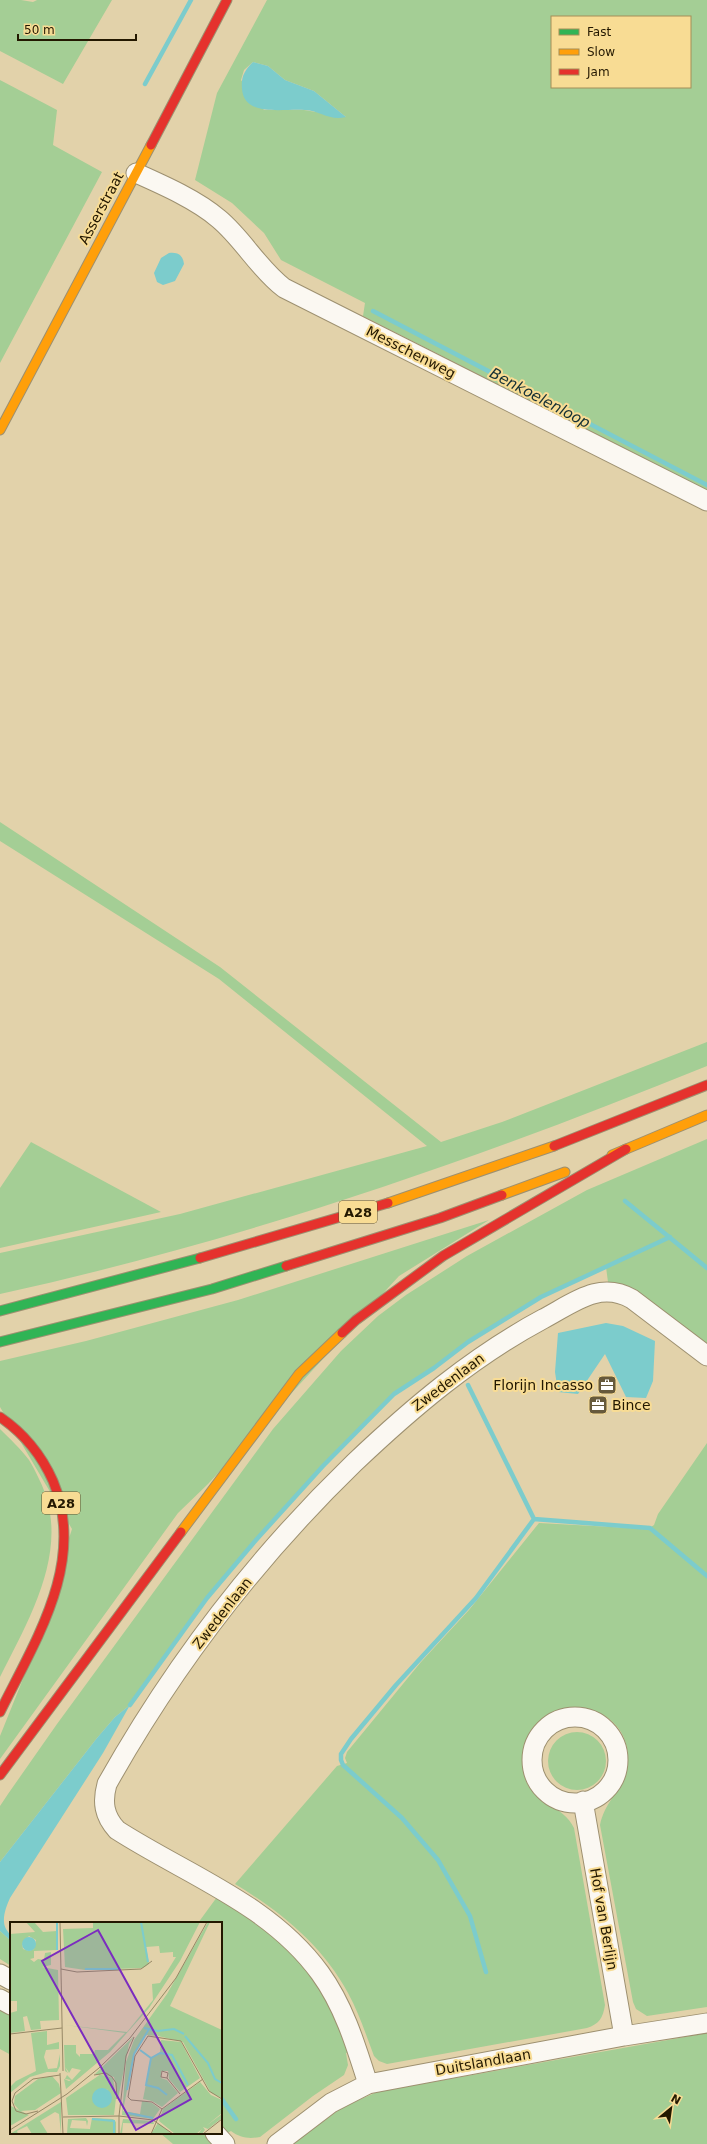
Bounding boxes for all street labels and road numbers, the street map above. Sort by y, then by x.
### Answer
street label: Asserstraat [75,169,127,247]
street label: Messchenweg [364,323,458,381]
road number: A28 [339,1201,377,1223]
street label: Zwedenlaan [409,1350,487,1414]
road number: A28 [42,1492,80,1514]
street label: Zwedenlaan [189,1574,255,1652]
street label: Hof van Berlijn [587,1867,621,1971]
street label: Duitslandlaan [434,2046,532,2078]

